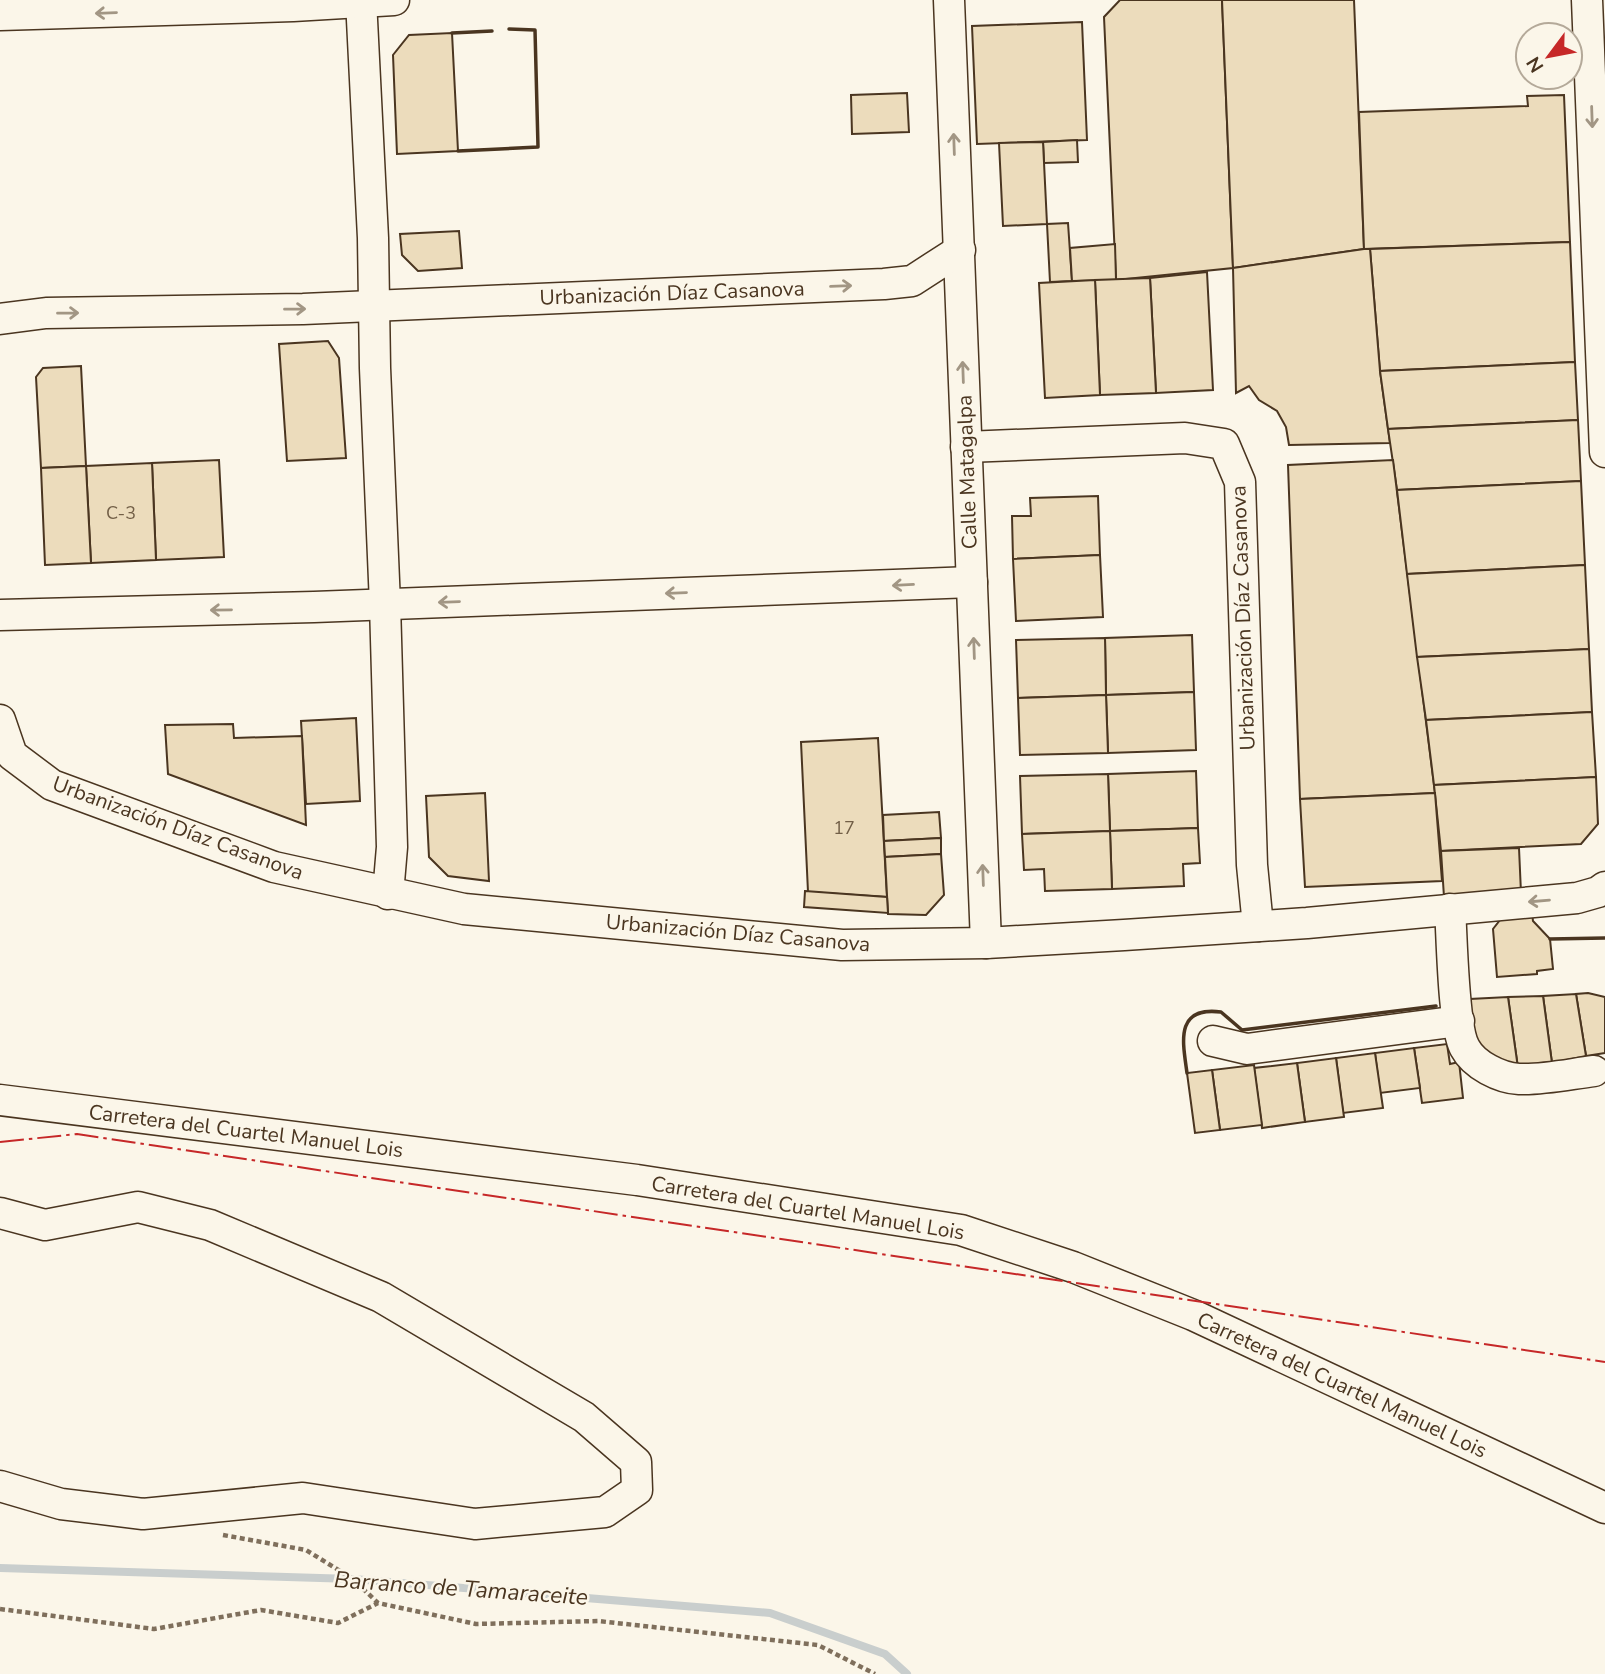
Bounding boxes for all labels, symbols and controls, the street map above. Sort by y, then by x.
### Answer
one-way arrow [94,6,117,19]
north arrow [1514,21,1584,91]
text: N [1521,52,1550,77]
one-way arrow [1585,105,1598,128]
one-way arrow [948,133,961,156]
street label: Urbanización Díaz Casanova [539,274,805,312]
one-way arrow [829,279,852,292]
one-way arrow [284,303,307,316]
one-way arrow [56,306,79,320]
one-way arrow [957,360,970,383]
street label: Calle Matagalpa [950,394,984,550]
street label: Urbanización Díaz Casanova [1224,485,1262,751]
house number: C-3 [106,501,136,525]
one-way arrow [893,579,915,592]
one-way arrow [665,587,688,600]
one-way arrow [437,595,460,608]
one-way arrow [210,603,233,616]
one-way arrow [968,637,981,660]
street label: Urbanización Díaz Casanova [49,769,307,887]
house number: 17 [833,816,855,840]
one-way arrow [976,864,989,887]
one-way arrow [1529,895,1551,908]
street label: Urbanización Díaz Casanova [605,907,871,959]
street label: Carretera del Cuartel Manuel Lois [87,1098,405,1164]
street label: Carretera del Cuartel Manuel Lois [649,1169,967,1247]
street label: Carretera del Cuartel Manuel Lois [1193,1305,1491,1465]
water label: Barranco de Tamaraceite [333,1564,589,1613]

